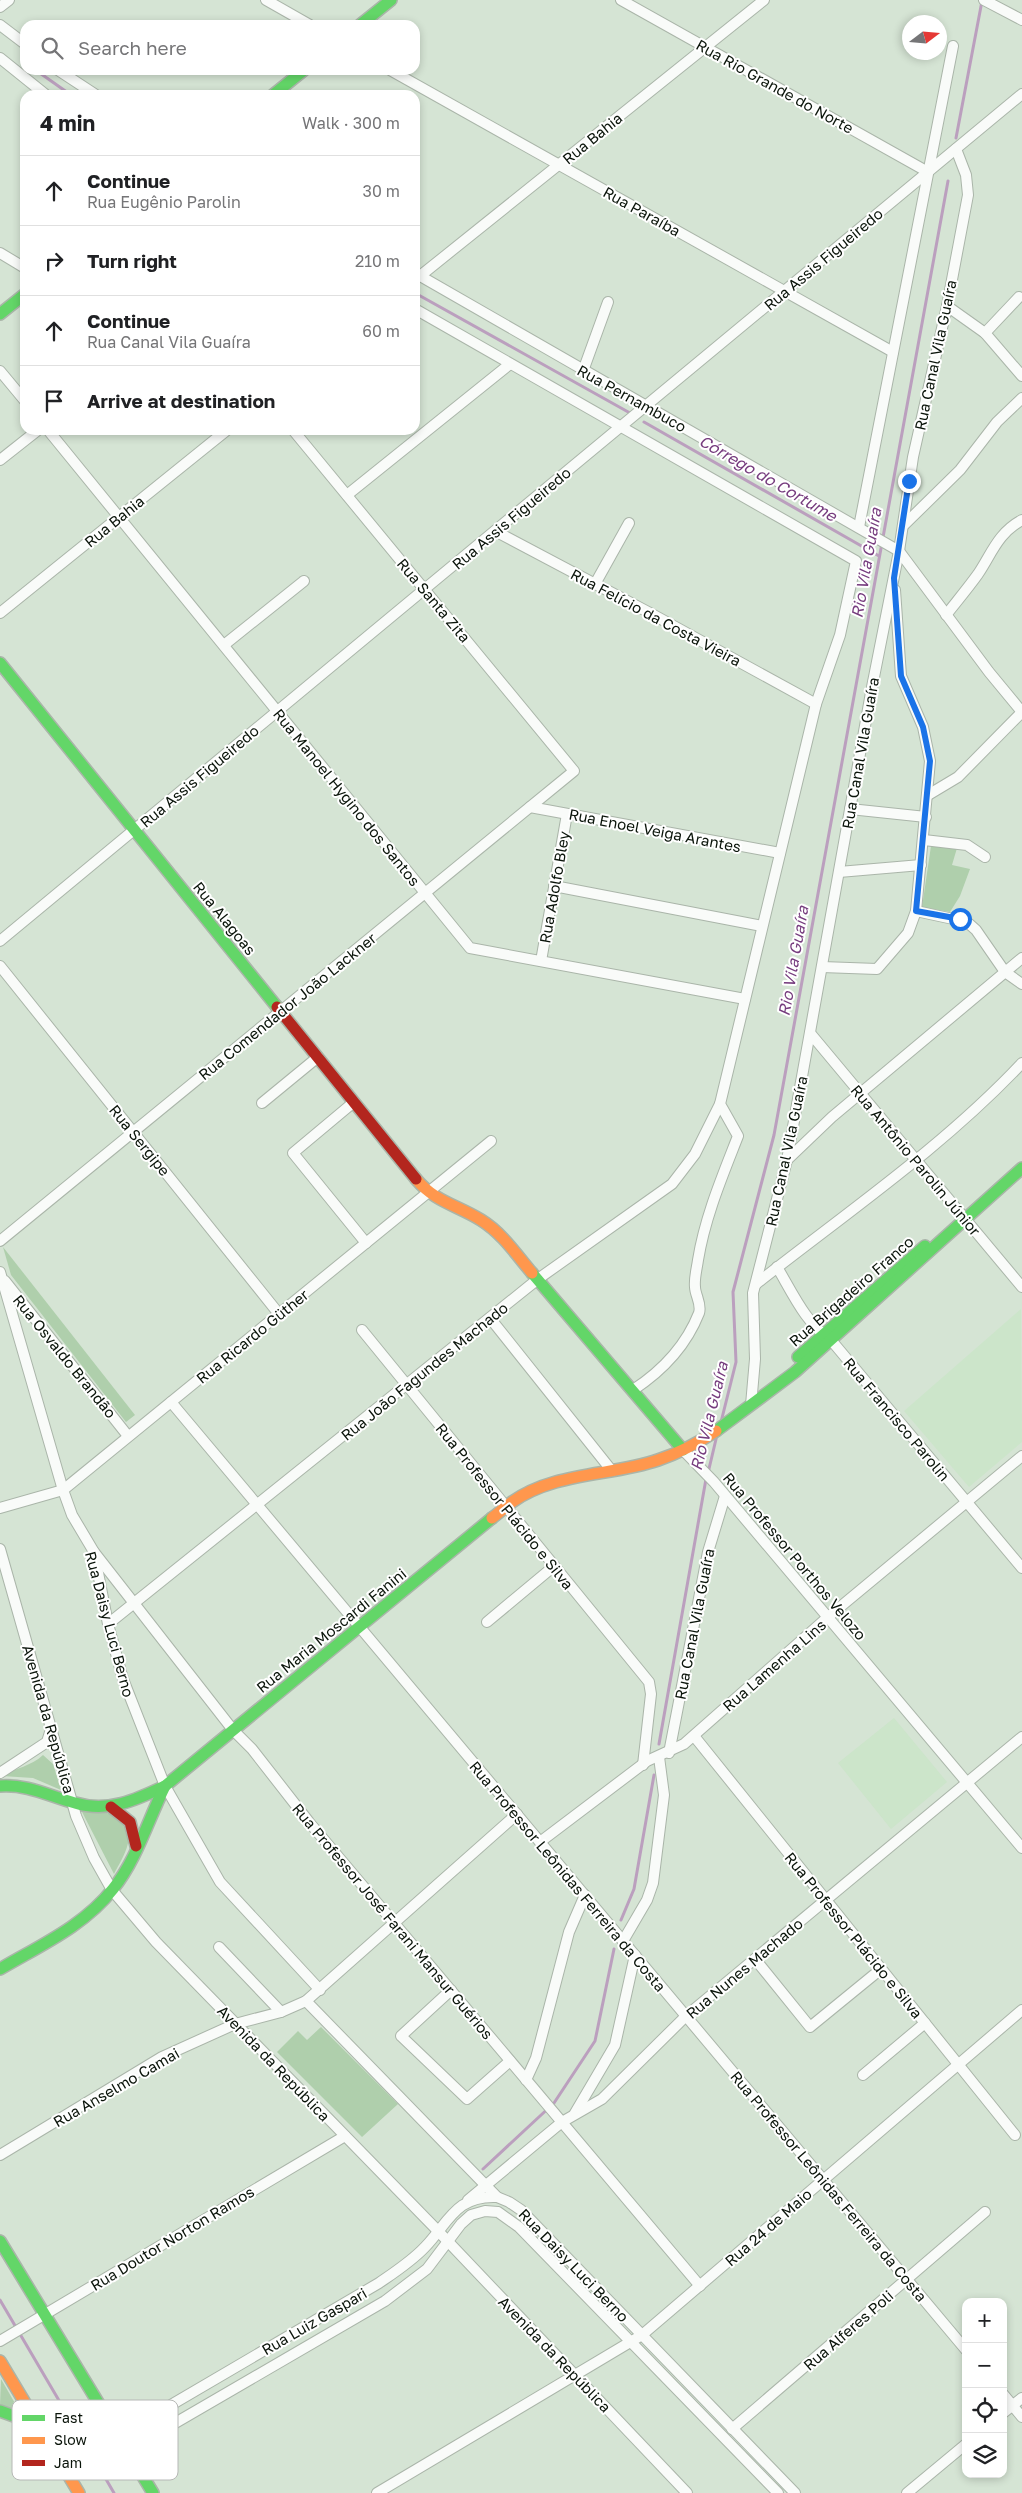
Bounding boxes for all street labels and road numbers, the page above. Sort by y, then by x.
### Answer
street label: Rua Rio Grande do Norte [693,35,857,137]
street label: Rua Bahia [559,109,625,167]
street label: Rua Paraíba [600,182,684,240]
street label: Rua Assis Figueiredo [760,204,886,314]
street label: Rua Canal Vila Guaíra [910,278,960,432]
street label: Rua Pernambuco [574,361,690,435]
street label: Rua Assis Figueiredo [448,463,574,573]
street label: Rua Bahia [81,492,147,550]
street label: Rua Santa Zita [394,554,474,646]
street label: Rua Felício da Costa Vieira [568,564,744,670]
street label: Rua Canal Vila Guaíra [838,676,882,830]
street label: Rua Manoel Hygino dos Santos [270,705,424,889]
street label: Rua Assis Figueiredo [136,721,262,831]
street label: Rua Enoel Veiga Arantes [567,804,743,856]
street label: Rua Adolfo Bley [535,829,573,944]
street label: Rua Alagoas [190,878,260,958]
street label: Rua Comendador João Lackner [195,929,380,1083]
street label: Rua Canal Vila Guaíra [761,1074,811,1228]
street label: Rua Antônio Parolin Júnior [848,1081,985,1239]
street label: Rua Sergipe [106,1101,174,1179]
street label: Rua Brigadeiro Franco [785,1232,917,1350]
street label: Rua Ricardo Güther [192,1285,312,1387]
street label: Rua Osvaldo Brandão [10,1291,120,1421]
street label: Rua João Fagundes Machado [337,1298,511,1444]
street label: Rua Francisco Parolin [840,1354,954,1484]
street label: Rua Professor Plácido e Silva [432,1419,578,1593]
street label: Rua Professor Porthos Velozo [720,1469,870,1643]
street label: Rua Canal Vila Guaíra [671,1547,717,1701]
street label: Rua Daisy Luci Berno [82,1549,138,1699]
street label: Rua Maria Moscardi Fanini [252,1564,410,1696]
street label: Rua Lamenha Lins [719,1615,829,1715]
street label: Avenida da República [19,1643,79,1795]
street label: Rua Professor Leônidas Ferreira da Costa [466,1757,670,1995]
street label: Rua Professor José Farani Mansur Guérios [289,1799,497,2043]
street label: Rua Professor Plácido e Silva [781,1848,927,2022]
street label: Rua Nunes Machado [682,1914,806,2022]
street label: Avenida da República [214,2001,334,2125]
street label: Rua Anselmo Camai [50,2044,182,2130]
street label: Rua Professor Leônidas Ferreira da Costa [727,2067,931,2305]
street label: Rua Doutor Norton Ramos [87,2182,257,2294]
street label: Rua 24 de Maio [721,2184,815,2270]
street label: Rua Daisy Luci Berno [515,2205,633,2325]
street label: Rua Luiz Gaspari [258,2284,370,2358]
street label: Rua Alferes Poli [799,2286,897,2374]
street label: Avenida da República [495,2292,615,2416]

